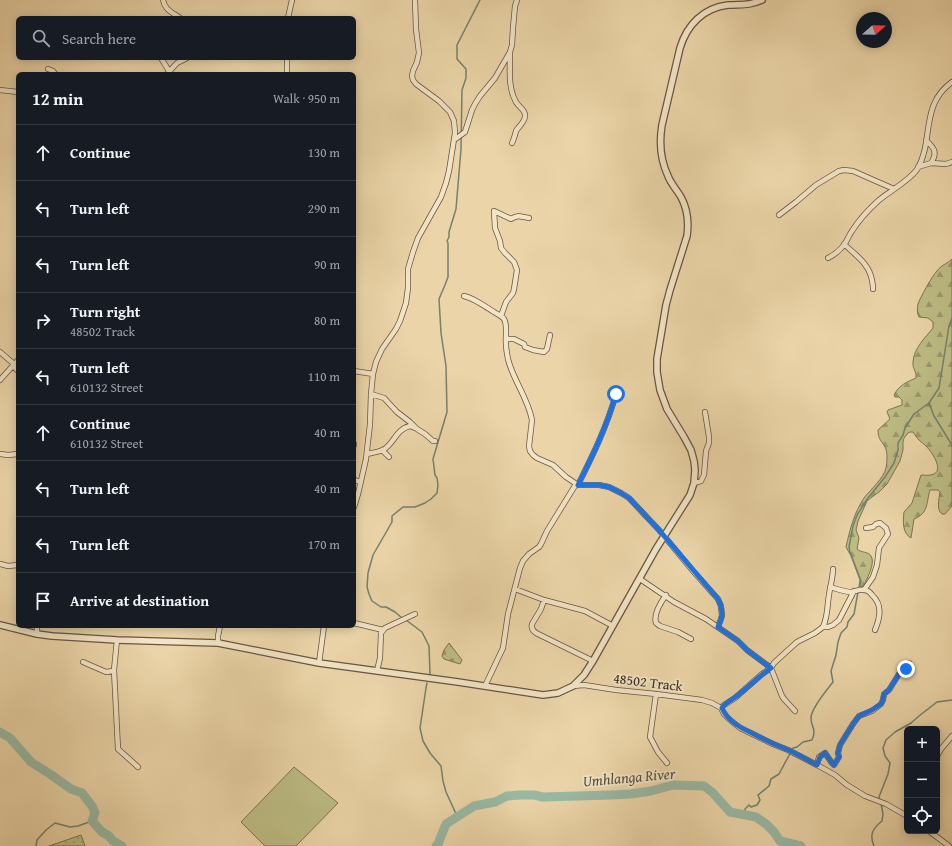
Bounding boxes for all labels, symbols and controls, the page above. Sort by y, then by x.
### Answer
north arrow [856,12,892,48]
search box [16,16,356,60]
icon: search [30,27,52,49]
text: Search here [62,28,136,49]
text: 12 min [32,86,83,111]
text: Walk · 950 m [273,89,340,108]
icon: ahead [32,142,54,164]
text: Continue [70,142,131,163]
text: 130 m [308,143,340,162]
icon: left [32,198,54,220]
text: Turn left [70,198,129,219]
text: 290 m [308,199,340,218]
icon: left [32,254,54,276]
text: Turn left [70,254,129,275]
text: 90 m [314,255,340,274]
text: Turn right [70,301,141,322]
icon: right [32,310,54,332]
text: 80 m [314,311,340,330]
text: 48502 Track [70,322,135,341]
text: Turn left [70,357,129,378]
icon: left [32,366,54,388]
text: 110 m [308,367,340,386]
text: 610132 Street [70,378,143,397]
route start [607,385,625,403]
text: Continue [70,413,131,434]
icon: ahead [32,422,54,444]
text: 40 m [314,423,340,442]
text: 610132 Street [70,434,143,453]
icon: left [32,478,54,500]
text: Turn left [70,478,129,499]
text: 40 m [314,479,340,498]
icon: left [32,534,54,556]
text: Turn left [70,534,129,555]
text: 170 m [308,535,340,554]
icon: arrive [32,590,54,612]
text: Arrive at destination [70,590,209,611]
route end [897,660,915,678]
street label: 48502 Track [612,668,685,696]
map controls [904,726,940,834]
button: + [904,726,940,762]
water label: Umhlanga River [582,762,677,792]
button: − [904,762,940,798]
button: locate [904,798,940,834]

